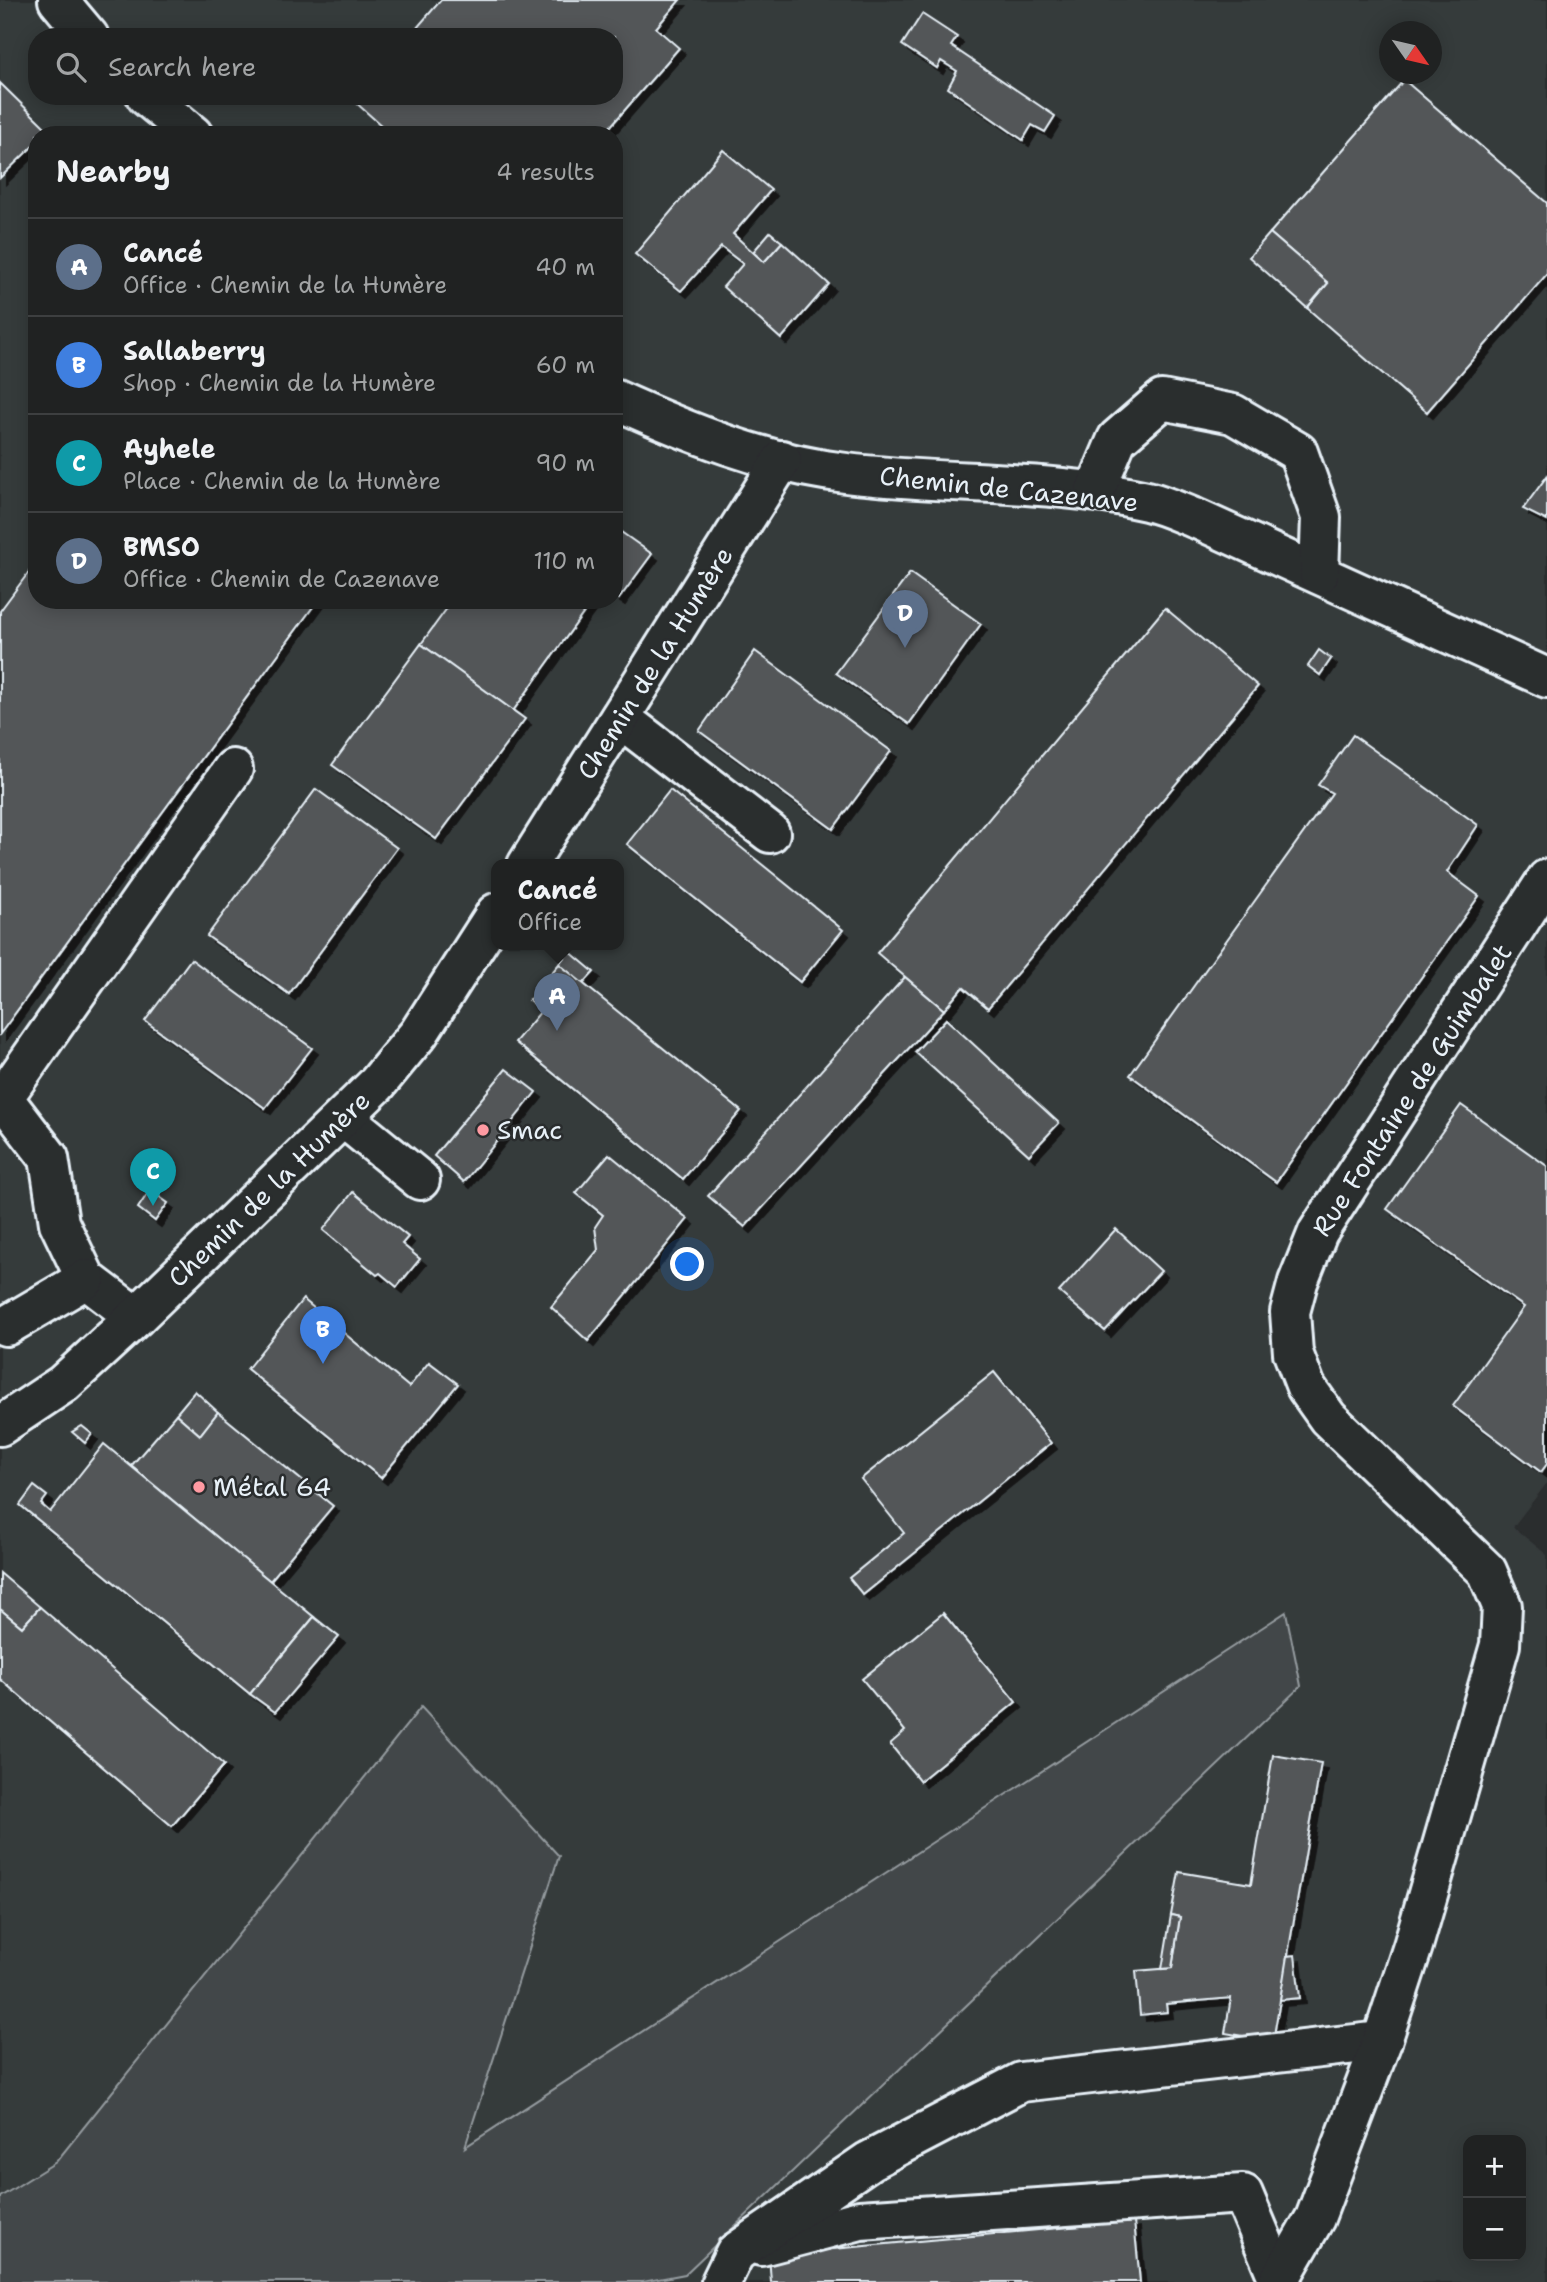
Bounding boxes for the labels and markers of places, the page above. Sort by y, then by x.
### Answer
pin: D [882,590,928,648]
pin: A [534,973,580,1031]
place label: Smac [497,1112,562,1147]
marker: Smac [475,1122,491,1138]
pin: C [130,1148,176,1206]
pin: B [300,1306,346,1364]
place label: Métal 64 [213,1469,331,1504]
marker: Métal 64 [191,1479,207,1495]

